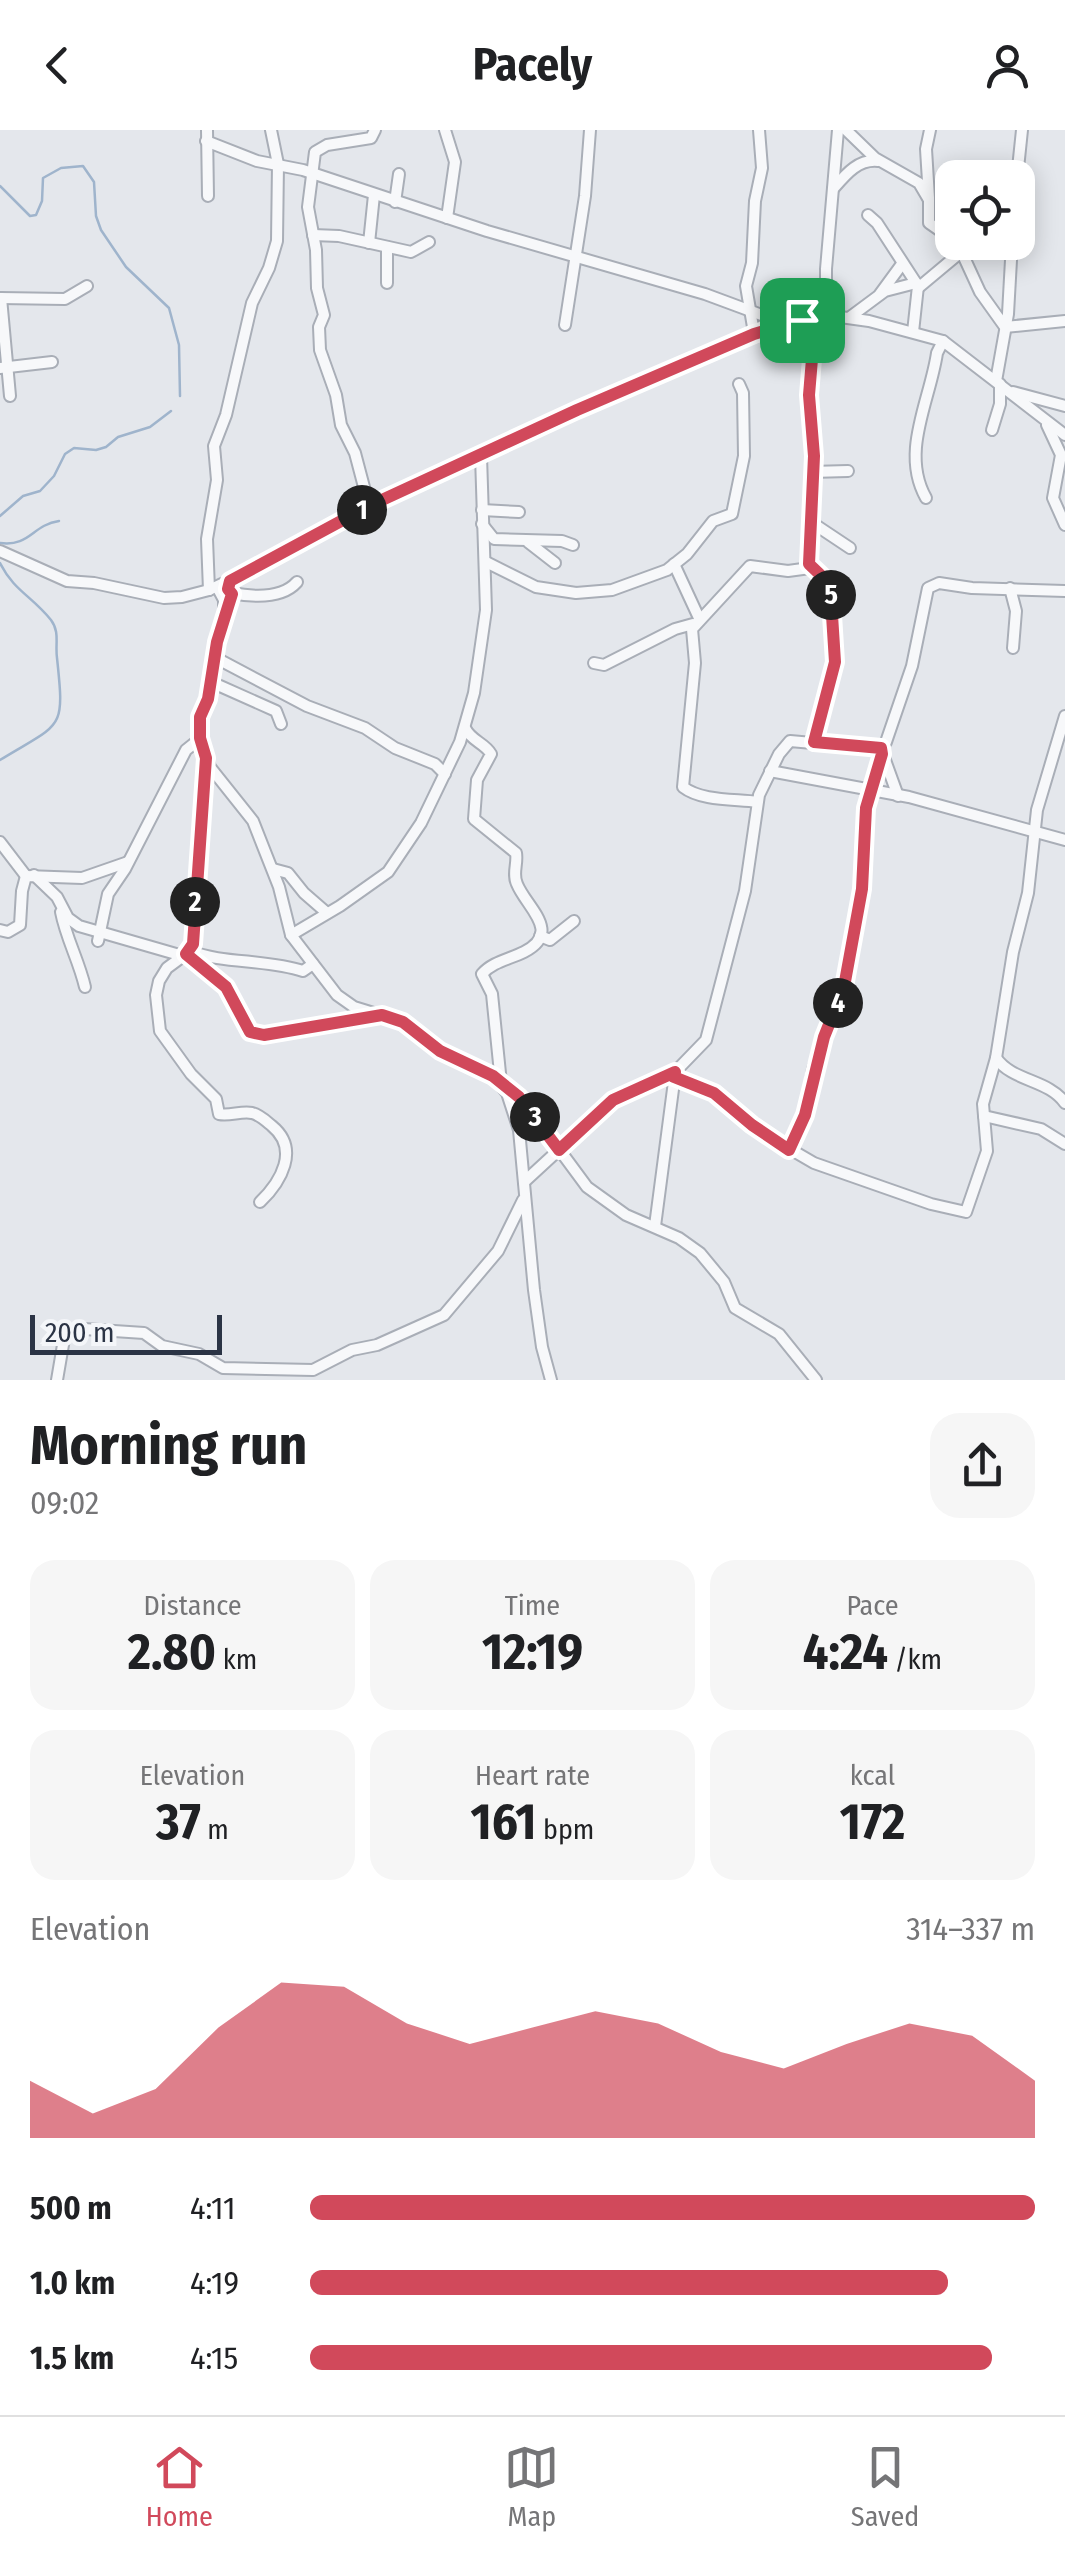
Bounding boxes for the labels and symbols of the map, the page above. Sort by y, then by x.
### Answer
pin [760,278,845,363]
pin: 1 [337,485,387,535]
pin: 5 [806,570,856,620]
pin: 2 [170,877,220,927]
pin: 4 [813,978,863,1028]
pin: 3 [510,1092,560,1142]
scale bar [30,1310,222,1354]

